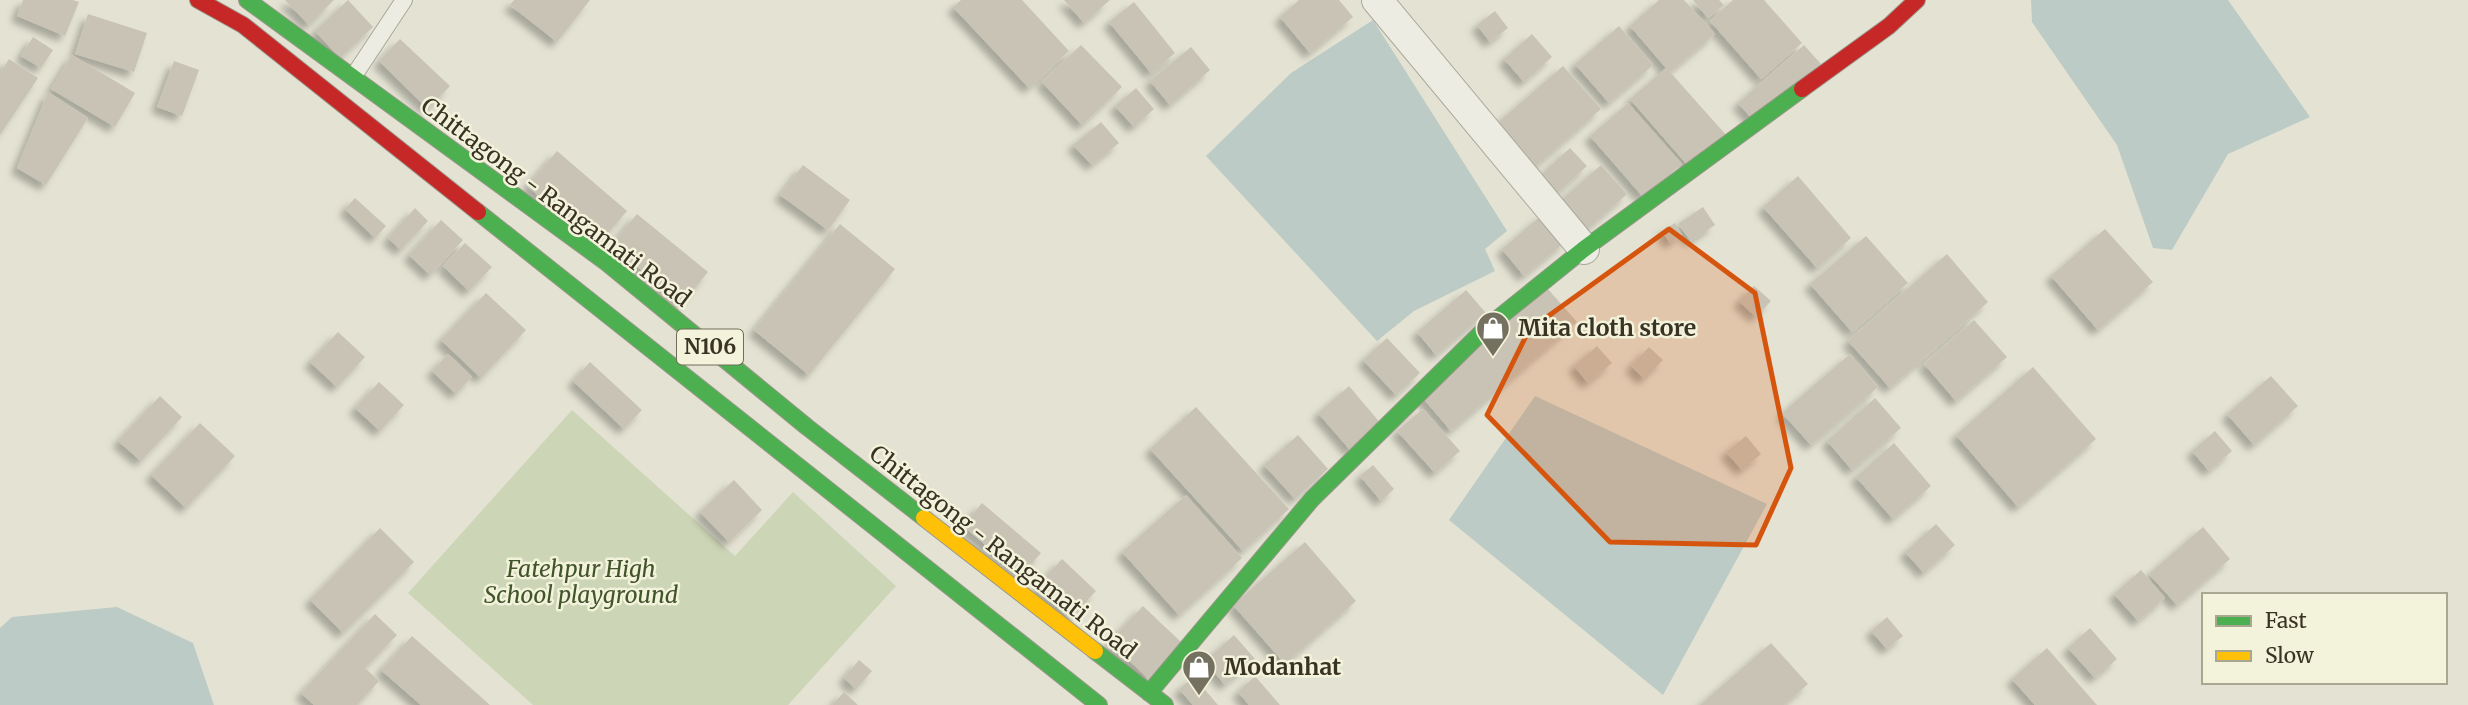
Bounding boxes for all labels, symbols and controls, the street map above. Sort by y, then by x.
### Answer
street label: Chittagong - Rangamati Road [416,91,697,313]
shop icon: Mita cloth store [1474,309,1512,358]
place label: Mita cloth store [1518,313,1696,342]
road number: N106 [677,330,743,364]
street label: Chittagong - Rangamati Road [864,438,1143,665]
park label: Fatehpur High School playground [484,554,679,609]
legend [2202,593,2447,684]
text: Fast [2265,607,2307,634]
text: Slow [2265,642,2314,669]
shop icon: Modanhat [1180,648,1218,697]
place label: Modanhat [1224,652,1341,681]

